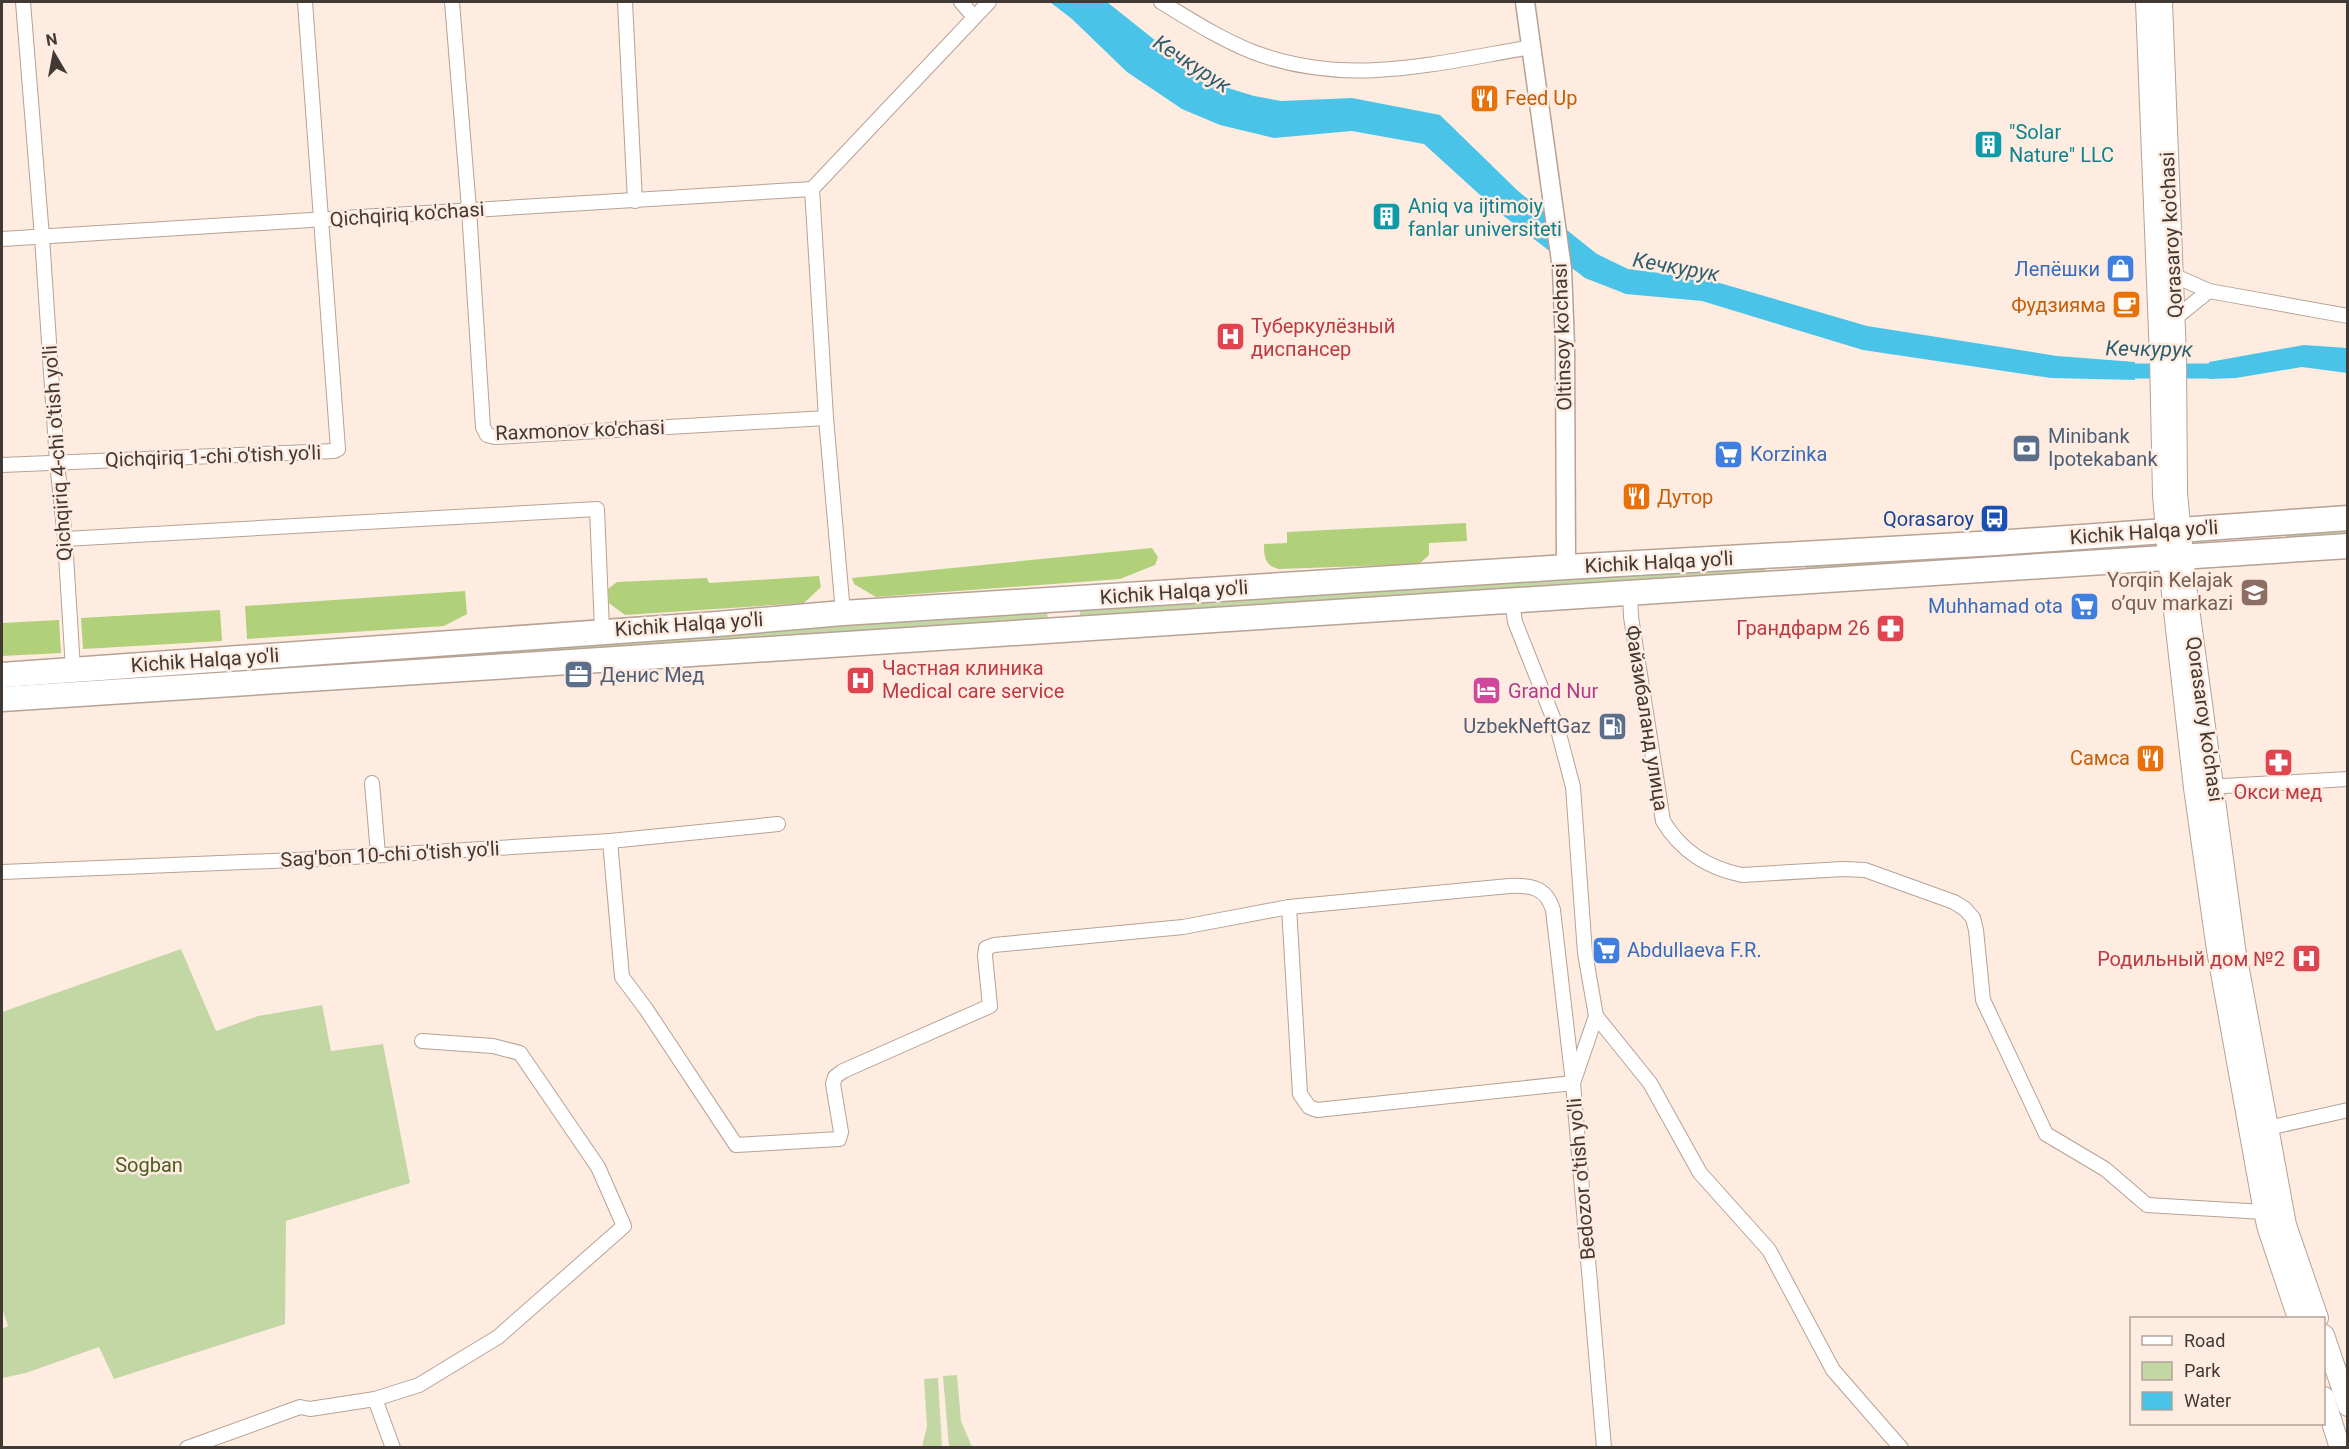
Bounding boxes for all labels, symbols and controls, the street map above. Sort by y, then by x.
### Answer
north arrow [24,24,84,84]
text: N [44,29,59,50]
water label: Кечкурук [1149,30,1236,98]
restaurant icon: Feed Up [1468,82,1500,114]
place label: Feed Up [1505,86,1578,110]
place label: "Solar Nature" LLC [2009,120,2114,167]
building icon: "Solar Nature" LLC [1972,128,2004,160]
street label: Qorasaroy ko'chasi [2155,151,2187,319]
place label: Aniq va ijtimoiy fanlar universiteti [1408,194,1562,241]
street label: Qichqiriq ko'chasi [329,197,485,231]
building icon: Aniq va ijtimoiy fanlar universiteti [1371,201,1403,233]
water label: Кечкурук [1631,248,1722,287]
shop icon: Лепёшки [2105,253,2137,285]
place label: Лепёшки [2015,257,2100,281]
street label: Oltinsoy ko'chasi [1547,263,1577,411]
cafe icon: Фудзияма [2111,289,2143,321]
place label: Фудзияма [2011,293,2106,317]
place label: Туберкулёзный диспансер [1251,314,1395,361]
hospital icon: Туберкулёзный диспансер [1214,321,1246,353]
water label: Кечкурук [2105,336,2194,362]
street label: Qichqiriq 4-chi o'tish yo'li [37,344,77,562]
street label: Raxmonov ko'chasi [495,415,665,445]
place label: Minibank Ipotekabank [2048,424,2158,471]
bank icon: Minibank Ipotekabank [2011,432,2043,464]
supermarket icon: Korzinka [1713,438,1745,470]
street label: Qichqiriq 1-chi o'tish yo'li [105,440,321,472]
place label: Korzinka [1750,442,1827,466]
restaurant icon: Дутор [1620,481,1652,513]
place label: Дутор [1657,485,1713,509]
bus stop icon: Qorasaroy [1979,503,2011,535]
place label: Qorasaroy [1883,507,1975,531]
street label: Kichik Halqa yo'li [2069,515,2219,549]
street label: Kichik Halqa yo'li [1584,546,1734,578]
place label: Yorqin Kelajak o’quv markazi [2107,568,2234,615]
street label: Kichik Halqa yo'li [1099,575,1249,609]
school or university icon: Yorqin Kelajak o’quv markazi [2238,576,2270,608]
supermarket icon: Muhhamad ota [2068,590,2100,622]
place label: Muhhamad ota [1928,594,2063,618]
street label: Kichik Halqa yo'li [614,607,764,641]
pharmacy icon: Грандфарм 26 [1875,612,1907,644]
place label: Грандфарм 26 [1736,616,1870,640]
street label: Файзибаланд улица [1620,624,1674,812]
street label: Qorasaroy ko'chasi [2182,635,2228,803]
street label: Kichik Halqa yo'li [130,643,280,677]
place label: Частная клиника Medical care service [882,656,1064,703]
office icon: Денис Мед [563,659,595,691]
place label: Денис Мед [600,663,704,687]
hospital icon: Частная клиника Medical care service [845,664,877,696]
hotel icon: Grand Nur [1471,675,1503,707]
place label: Grand Nur [1508,679,1598,703]
fuel station icon: UzbekNeftGaz [1596,710,1628,742]
place label: UzbekNeftGaz [1463,714,1591,738]
restaurant icon: Самса [2135,742,2167,774]
place label: Самса [2070,746,2130,770]
pharmacy icon: Окси мед [2262,746,2294,778]
place label: Окси мед [2234,780,2322,804]
street label: Sag'bon 10-chi o'tish yo'li [280,836,500,872]
supermarket icon: Abdullaeva F.R. [1590,934,1622,966]
place label: Abdullaeva F.R. [1627,938,1762,962]
hospital icon: Родильный дом №2 [2290,943,2322,975]
place label: Родильный дом №2 [2097,947,2285,971]
street label: Bedozor o'tish yo'li [1562,1097,1600,1261]
park label: Sogban [115,1153,183,1177]
legend [2130,1317,2325,1425]
text: Road [2184,1330,2225,1351]
text: Park [2184,1360,2221,1381]
text: Water [2184,1390,2231,1411]

